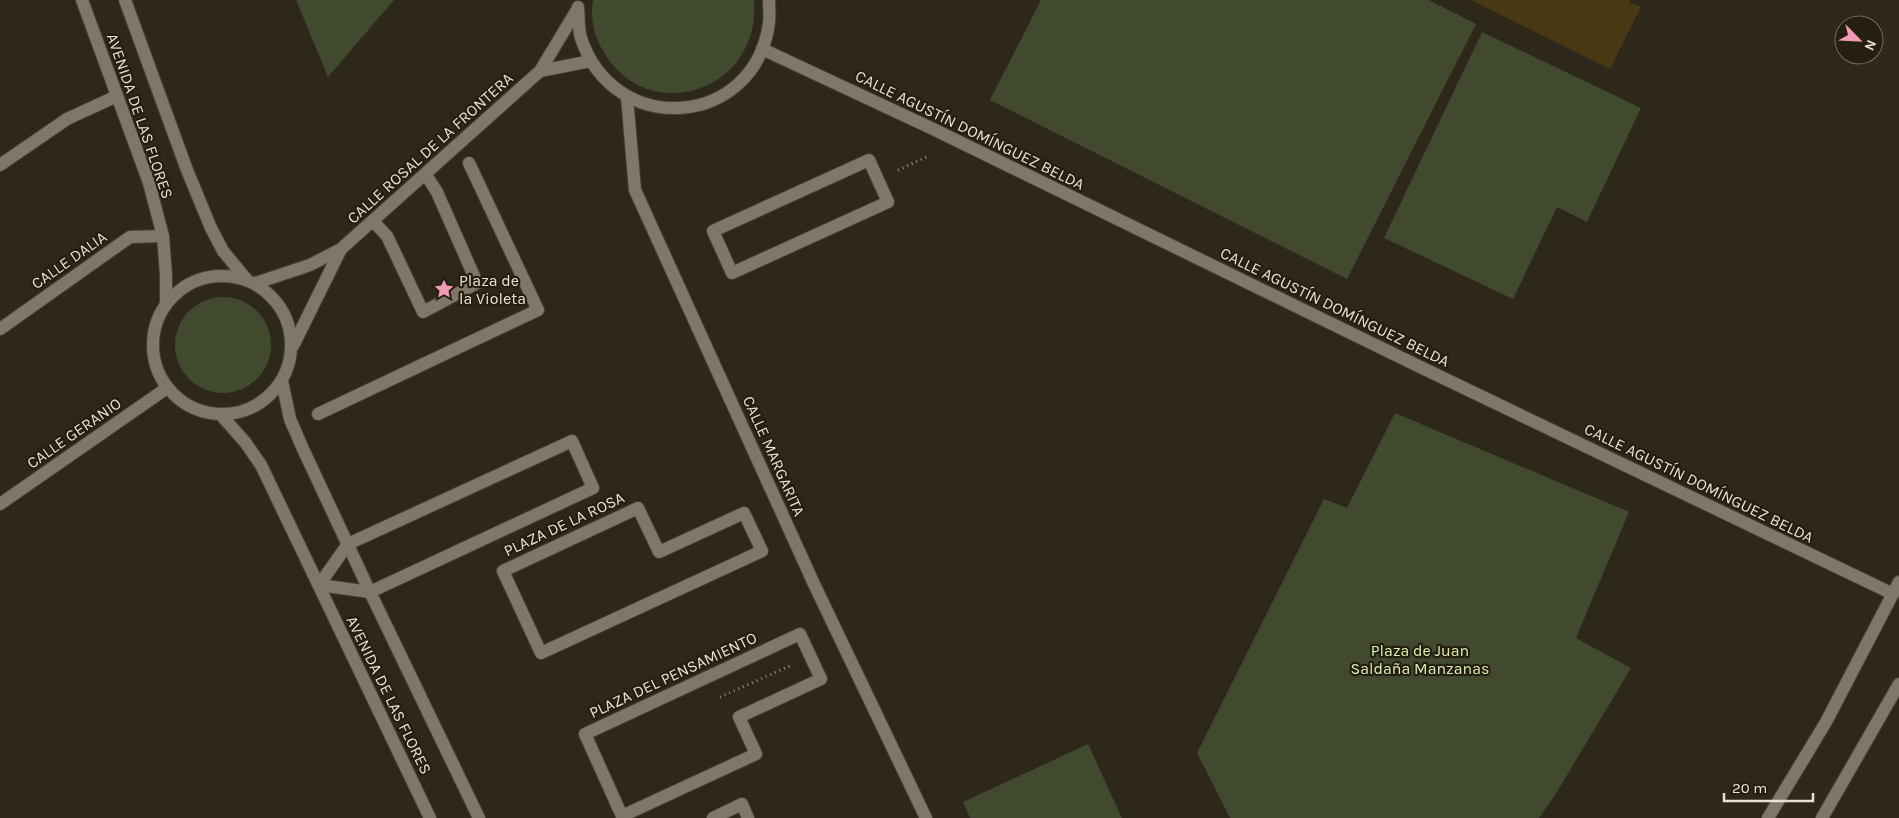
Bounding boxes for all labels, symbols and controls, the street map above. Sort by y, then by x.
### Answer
north arrow [1834,15,1884,65]
street label: AVENIDA DE LAS FLORES [103,31,177,201]
text: N [1861,37,1880,53]
street label: CALLE AGUSTÍN DOMÍNGUEZ BELDA [852,66,1088,194]
street label: CALLE ROSAL DE LA FRONTERA [343,69,517,227]
street label: CALLE DALIA [28,227,110,293]
street label: CALLE AGUSTÍN DOMÍNGUEZ BELDA [1217,243,1453,371]
place label: Plaza de la Violeta [459,271,526,308]
place icon: Plaza de la Violeta [433,278,455,300]
street label: CALLE GERANIO [23,393,125,473]
street label: CALLE MARGARITA [739,393,809,519]
street label: CALLE AGUSTÍN DOMÍNGUEZ BELDA [1581,419,1817,547]
street label: PLAZA DE LA ROSA [501,488,627,560]
street label: AVENIDA DE LAS FLORES [342,613,436,777]
street label: PLAZA DEL PENSAMIENTO [586,628,760,722]
park label: Plaza de Juan Saldaña Manzanas [1351,641,1489,678]
scale bar [1724,770,1813,802]
text: 20 m [1732,779,1767,797]

